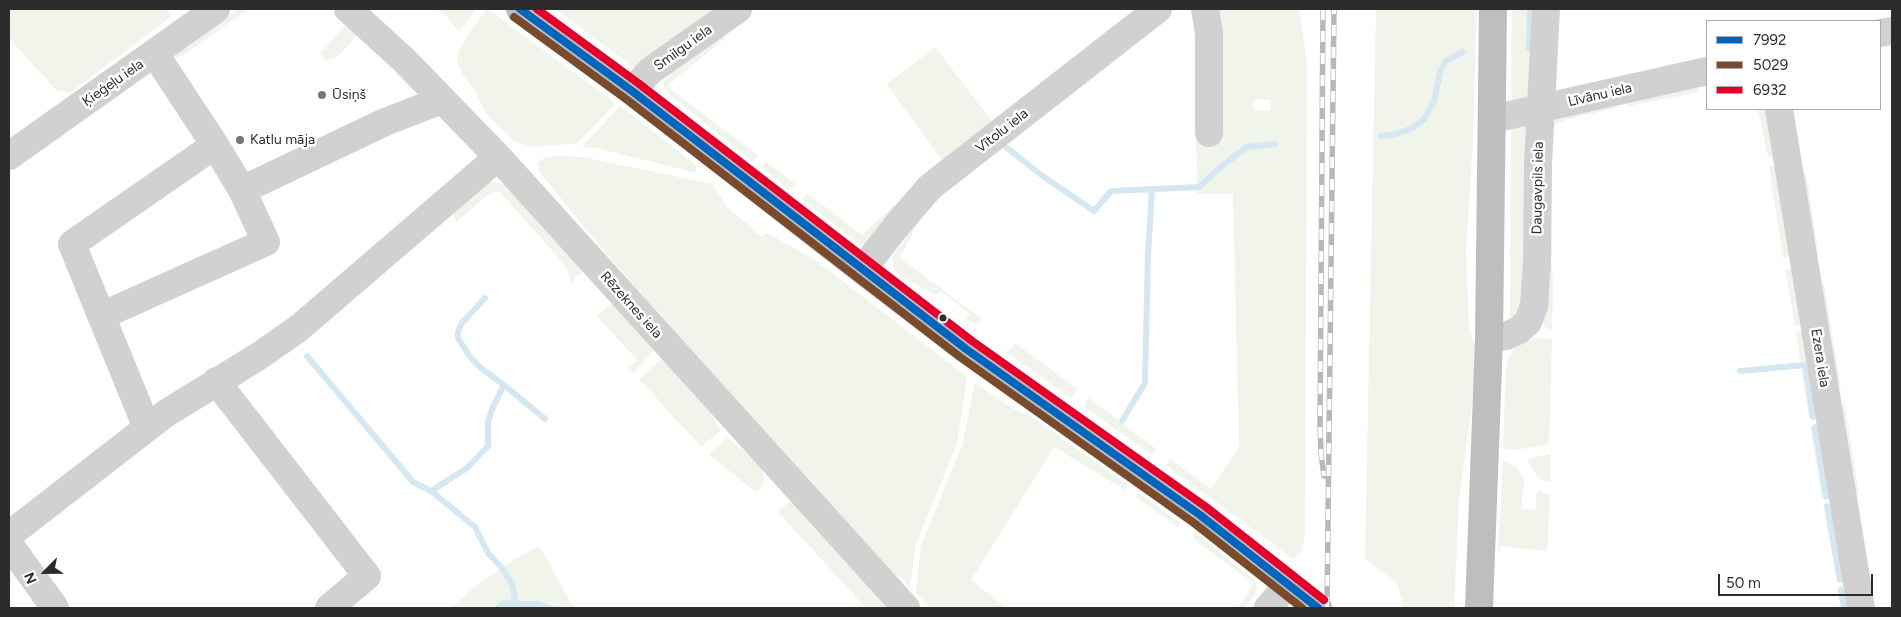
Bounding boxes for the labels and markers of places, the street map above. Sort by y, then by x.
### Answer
place label: Ūsiņš [332,87,366,103]
marker: Ūsiņš [316,89,328,101]
place label: Katlu māja [250,132,315,148]
marker: Katlu māja [234,134,246,146]
unlabelled marker [938,313,948,323]

